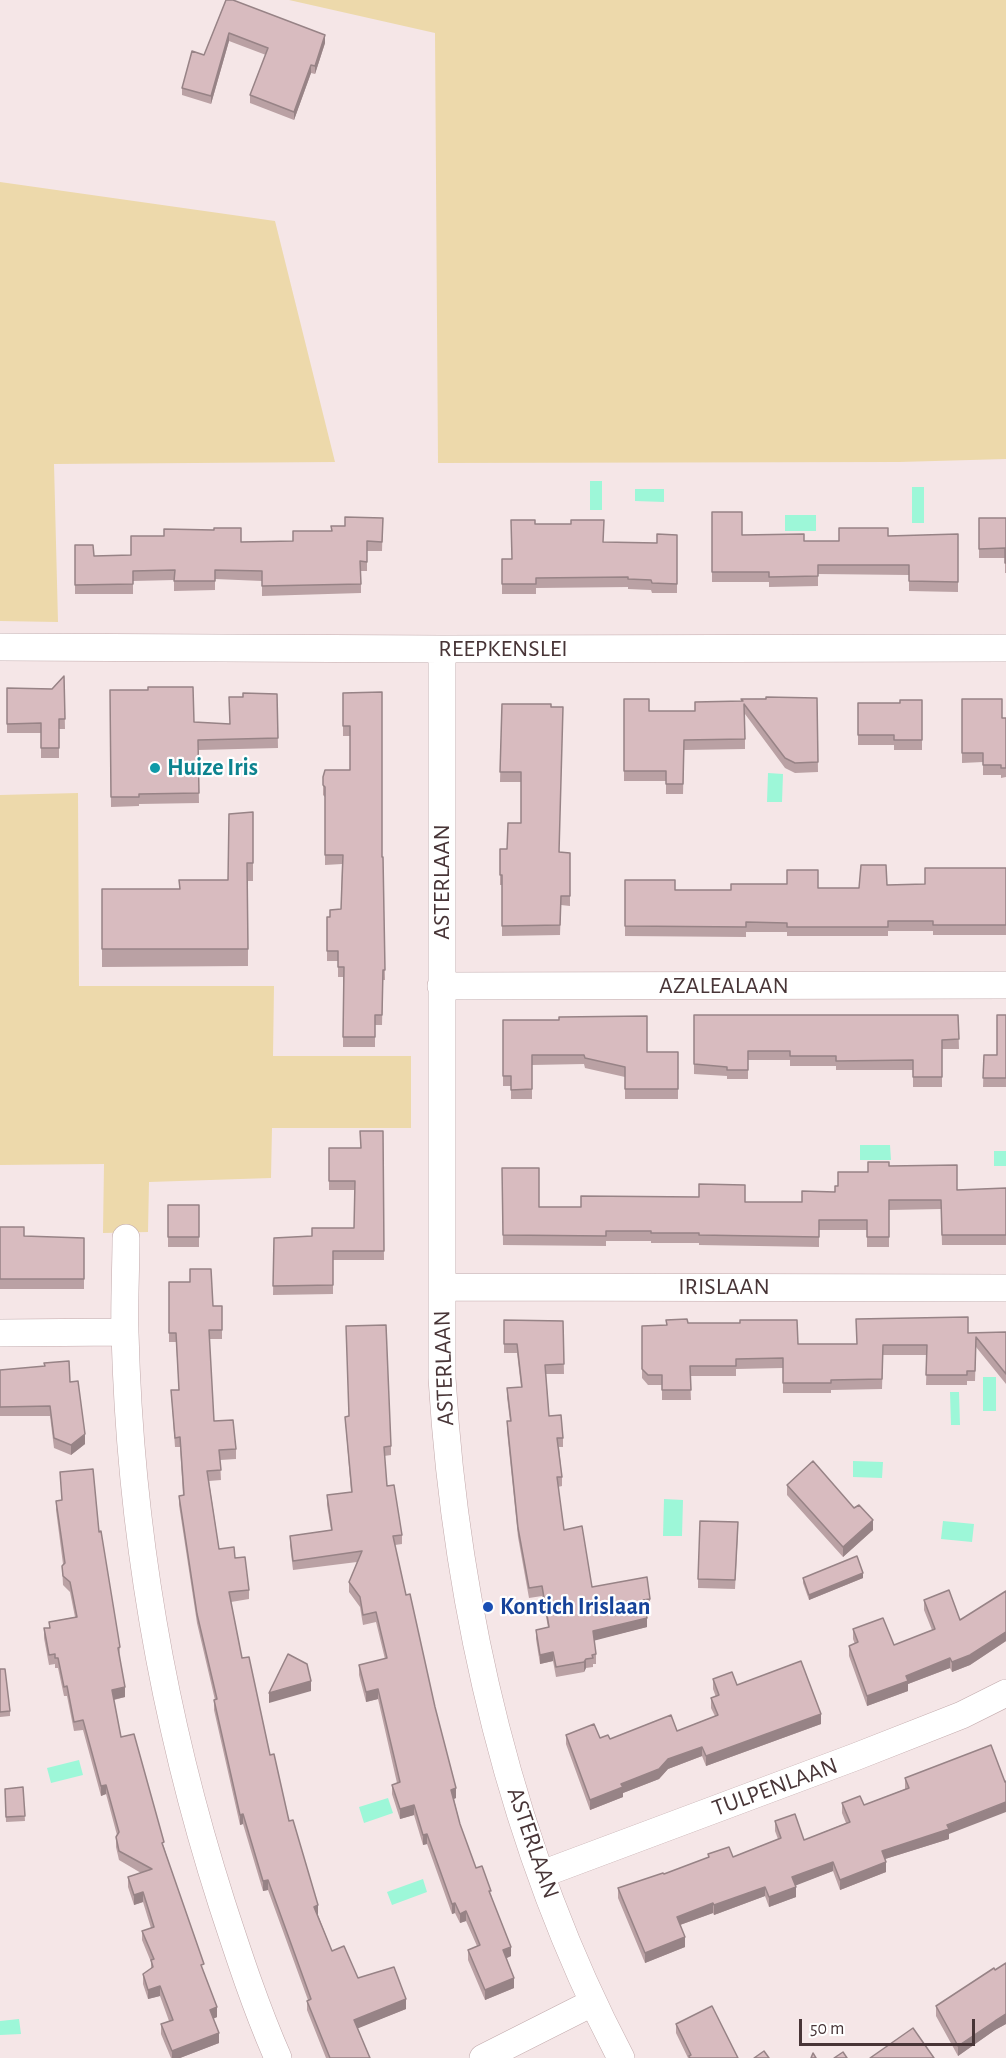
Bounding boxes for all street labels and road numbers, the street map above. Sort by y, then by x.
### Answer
street label: REEPKENSLEI [438,635,568,663]
street label: ASTERLAAN [428,824,456,940]
street label: AZALEALAAN [659,972,789,1000]
street label: IRISLAAN [678,1273,770,1301]
street label: ASTERLAAN [428,1310,460,1426]
street label: TULPENLAAN [708,1751,842,1823]
street label: ASTERLAAN [501,1784,565,1902]

